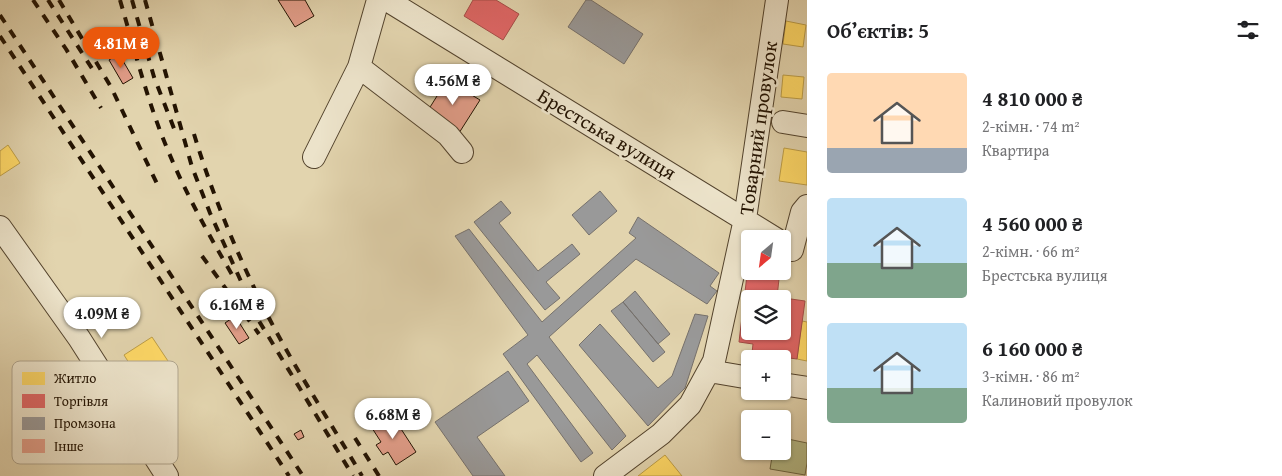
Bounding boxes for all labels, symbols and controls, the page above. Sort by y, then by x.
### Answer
text: Об’єктів: 5 [827,15,929,46]
icon: filters [1234,16,1262,44]
pin: 4.81M ₴ [75,27,167,69]
text: 4.81M ₴ [94,31,148,55]
street label: Товарний провулок [731,39,784,217]
pin: 4.56M ₴ [407,64,499,106]
text: 4.56M ₴ [426,68,480,92]
street label: Брестська вулиця [532,81,682,186]
text: 4 810 000 ₴ [982,83,1083,114]
icon: home [867,93,927,153]
text: 2-кімн. · 74 m² [982,114,1080,138]
text: Квартира [982,138,1049,162]
text: 4 560 000 ₴ [982,208,1083,239]
icon: home [867,218,927,278]
north arrow [741,230,791,280]
map controls [741,230,791,460]
text: 2-кімн. · 66 m² [982,239,1080,263]
text: Брестська вулиця [982,263,1108,287]
pin: 6.16M ₴ [191,288,283,330]
button: layers [741,290,791,340]
text: 6.16M ₴ [210,292,264,316]
pin: 4.09M ₴ [56,296,148,339]
text: 4.09M ₴ [75,301,129,325]
text: 6 160 000 ₴ [982,333,1083,364]
icon: home [867,343,927,403]
button: + [741,350,791,400]
legend [12,361,178,464]
text: 3-кімн. · 86 m² [982,364,1080,388]
text: Житло [53,368,96,388]
text: Калиновий провулок [982,388,1133,412]
text: Торгівля [54,391,108,411]
pin: 6.68M ₴ [347,398,439,440]
text: 6.68M ₴ [366,402,420,426]
button: − [741,410,791,460]
text: Промзона [54,413,116,433]
text: Інше [54,436,84,456]

